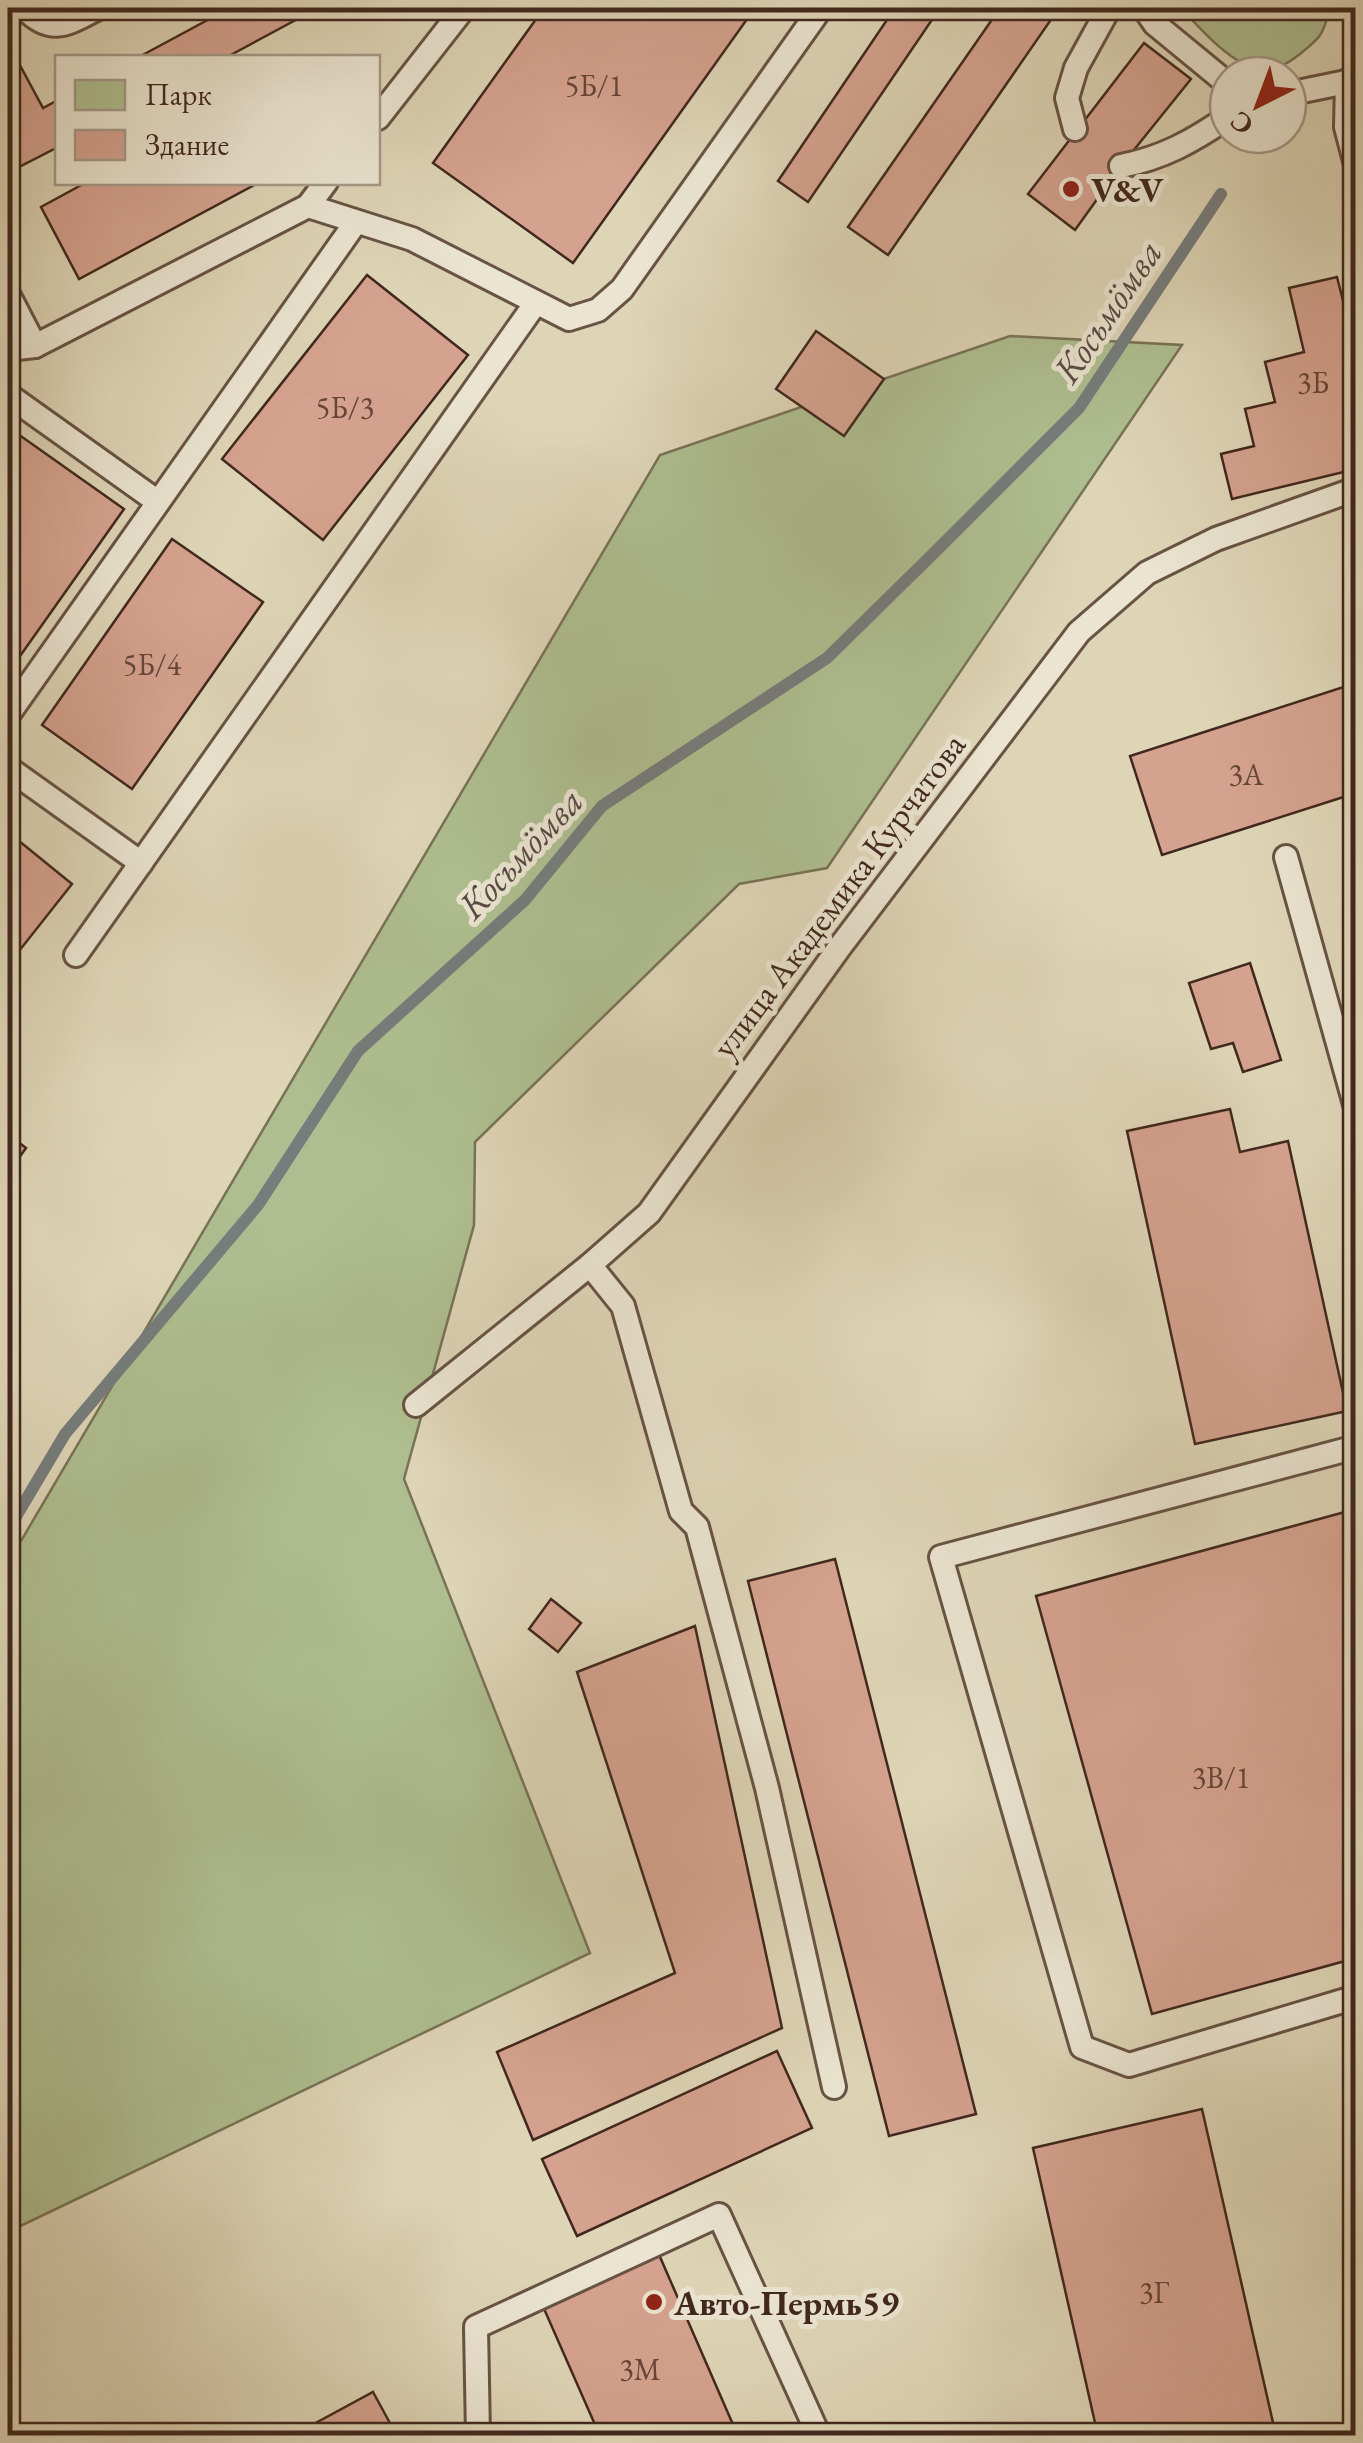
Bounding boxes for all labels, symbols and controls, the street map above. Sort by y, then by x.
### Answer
legend [55,55,380,185]
north arrow [1208,55,1308,155]
house number: 5Б/1 [565,66,623,105]
text: Парк [145,75,212,114]
text: С [1222,104,1261,144]
text: Здание [145,125,229,164]
place label: V&V [1091,167,1164,212]
marker: V&V [1060,178,1082,200]
water label: Косьмӧмва [1041,230,1173,393]
house number: 3Б [1297,363,1329,402]
house number: 5Б/3 [316,388,374,427]
house number: 5Б/4 [123,645,182,684]
street label: улица Академика Курчатова [701,723,976,1067]
house number: 3А [1228,755,1264,794]
water label: Косьмӧмва [446,777,593,930]
house number: 3В/1 [1192,1758,1250,1797]
house number: 3Г [1139,2273,1169,2312]
place label: Авто-Пермь59 [673,2280,899,2325]
marker: Авто-Пермь59 [643,2291,665,2313]
house number: 3М [619,2350,661,2389]

